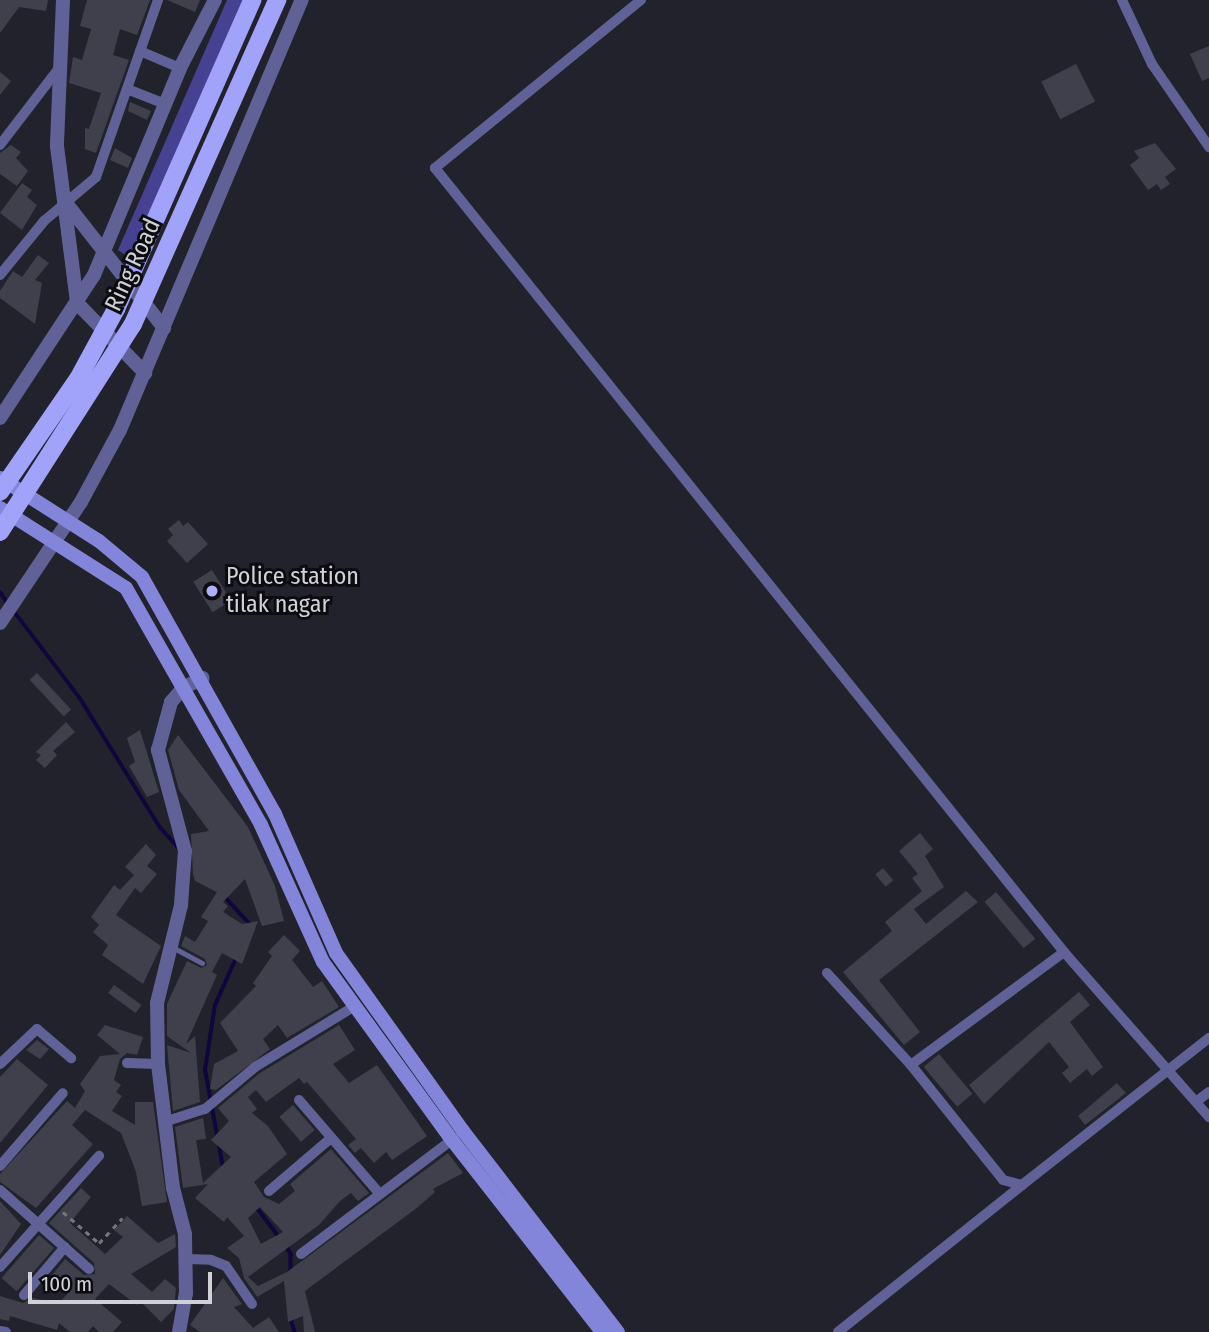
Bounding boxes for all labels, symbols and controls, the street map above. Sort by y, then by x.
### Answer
street label: Ring Road [99,214,167,316]
place label: Police station tilak nagar [226,563,359,619]
marker: Police station tilak nagar [204,583,220,599]
scale bar [32,1258,215,1302]
text: 100 m [41,1271,92,1297]

